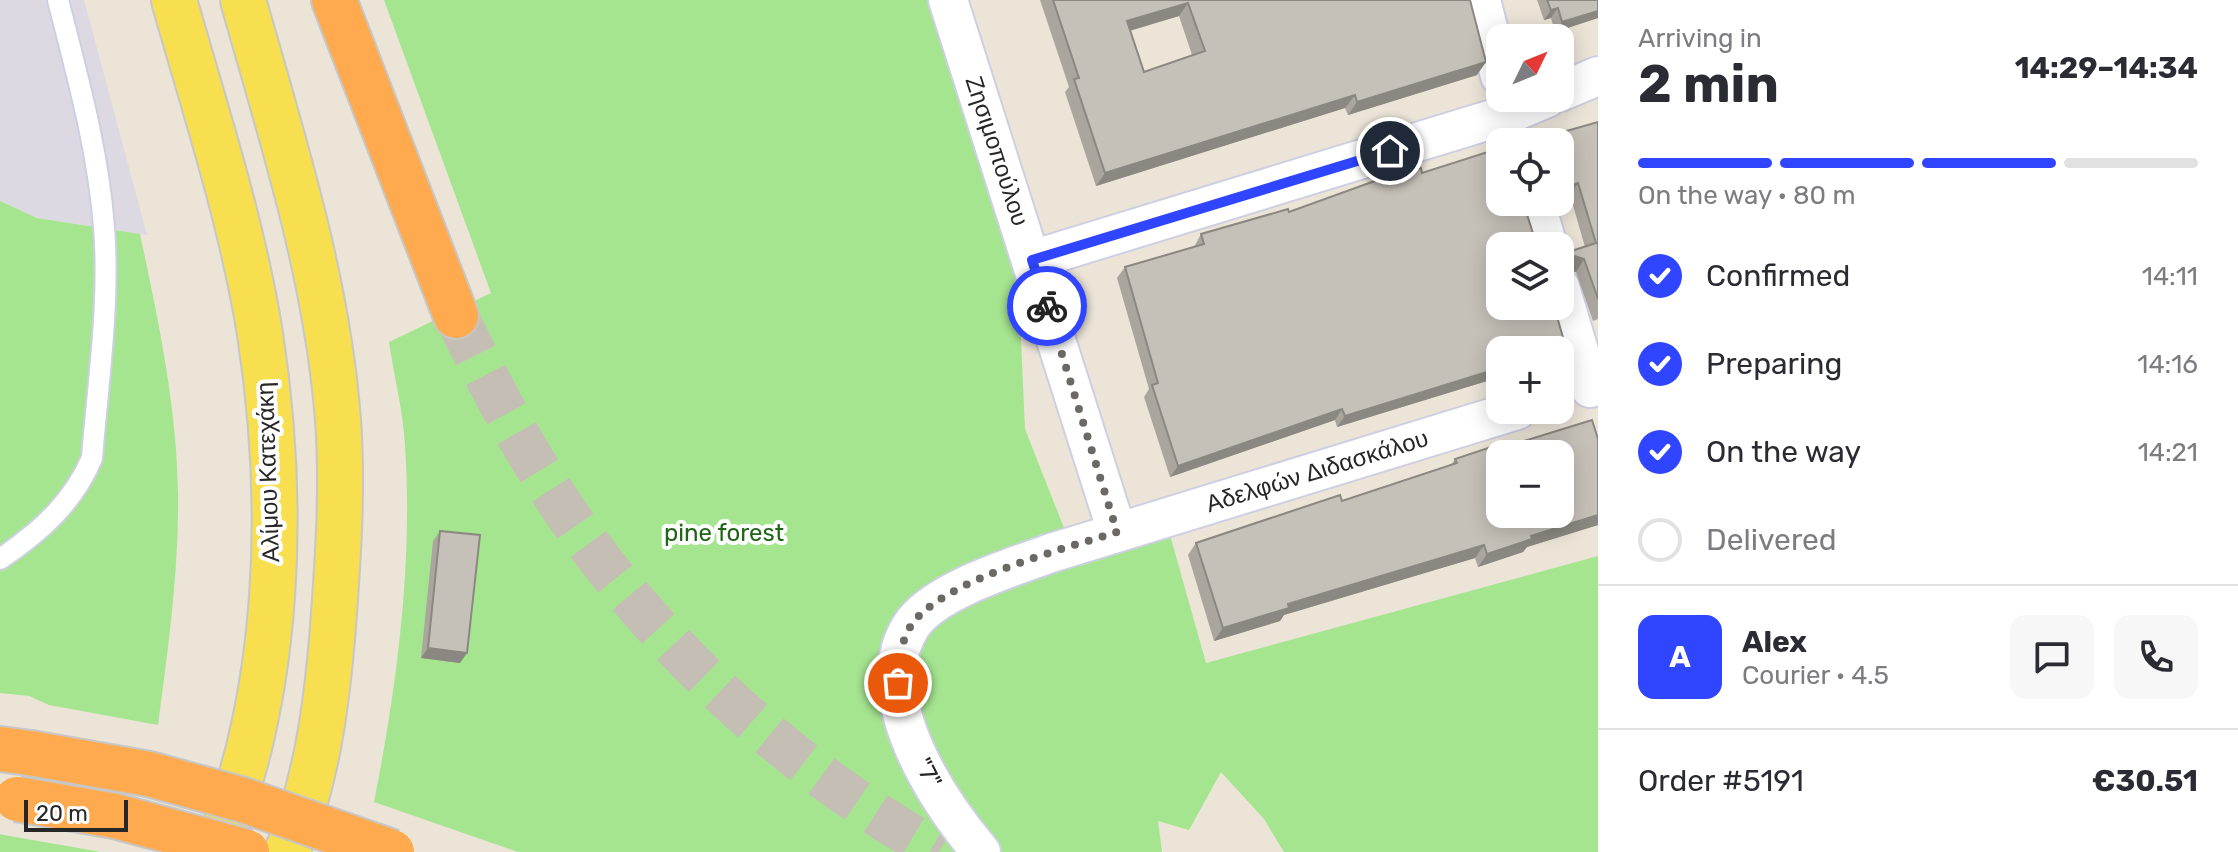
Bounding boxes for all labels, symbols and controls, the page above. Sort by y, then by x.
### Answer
text: Arriving in [1638,23,1762,54]
north arrow [1486,24,1574,112]
map controls [1486,24,1574,528]
text: 14:29–14:34 [2015,50,2198,86]
text: 2 min [1638,53,1779,115]
street label: Ζησιμοπούλου [960,73,1034,229]
pin [1356,117,1424,185]
button: locate [1486,128,1574,216]
icon: home [1368,129,1412,173]
text: On the way · 80 m [1638,180,1856,211]
button: layers [1486,232,1574,320]
icon: check [1638,254,1682,298]
text: Confirmed [1706,258,1850,294]
text: 14:11 [2142,261,2198,292]
courier [1007,266,1087,346]
icon: bike [1025,284,1069,328]
button: + [1486,336,1574,424]
icon: check [1638,342,1682,386]
text: Preparing [1706,346,1842,382]
text: 14:16 [2137,349,2198,380]
street label: Αλίμου Κατεχάκη [251,381,285,563]
street label: Αδελφών Διδασκάλου [1202,424,1432,518]
icon: check [1638,430,1682,474]
text: On the way [1706,434,1861,470]
text: 14:21 [2138,437,2198,468]
button: − [1486,440,1574,528]
park label: pine forest [664,519,784,547]
text: Delivered [1706,522,1837,558]
button: chat [2010,615,2094,699]
button: phone [2114,615,2198,699]
text: Alex [1742,624,1807,660]
text: A [1669,639,1691,675]
pin [864,649,932,717]
text: Courier · 4.5 [1742,660,1889,691]
icon: bag [876,661,920,705]
street label: "7" [909,753,947,793]
text: Order #5191 [1638,763,1804,799]
text: €30.51 [2092,763,2198,799]
scale bar [24,796,128,832]
text: 20 m [36,800,88,827]

